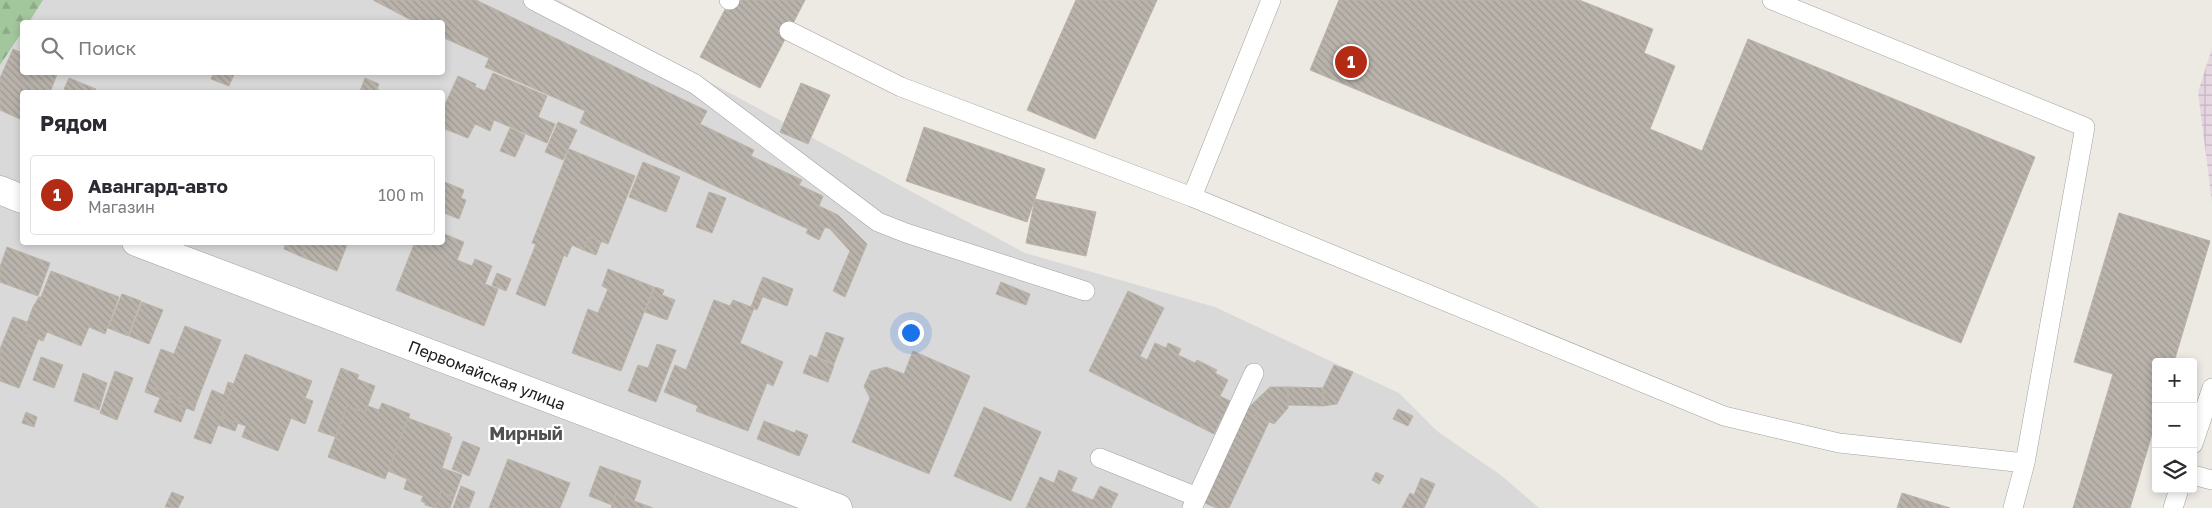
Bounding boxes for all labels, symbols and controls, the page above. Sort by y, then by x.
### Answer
search box [20,20,445,75]
icon: search [38,34,66,62]
text: Поиск [78,36,137,59]
pin: 1 [1335,43,1367,81]
text: Рядом [40,110,107,136]
text: Авангард-авто [88,174,228,197]
text: 1 [53,185,61,205]
text: 100 m [378,185,424,205]
text: Магазин [88,197,155,217]
your location [898,320,924,346]
street label: Первомайская улица [406,336,568,414]
map controls [2152,358,2197,493]
button: + [2152,358,2197,403]
button: − [2152,403,2197,448]
district label: Мирный [489,422,563,444]
button: layers [2152,448,2197,493]

